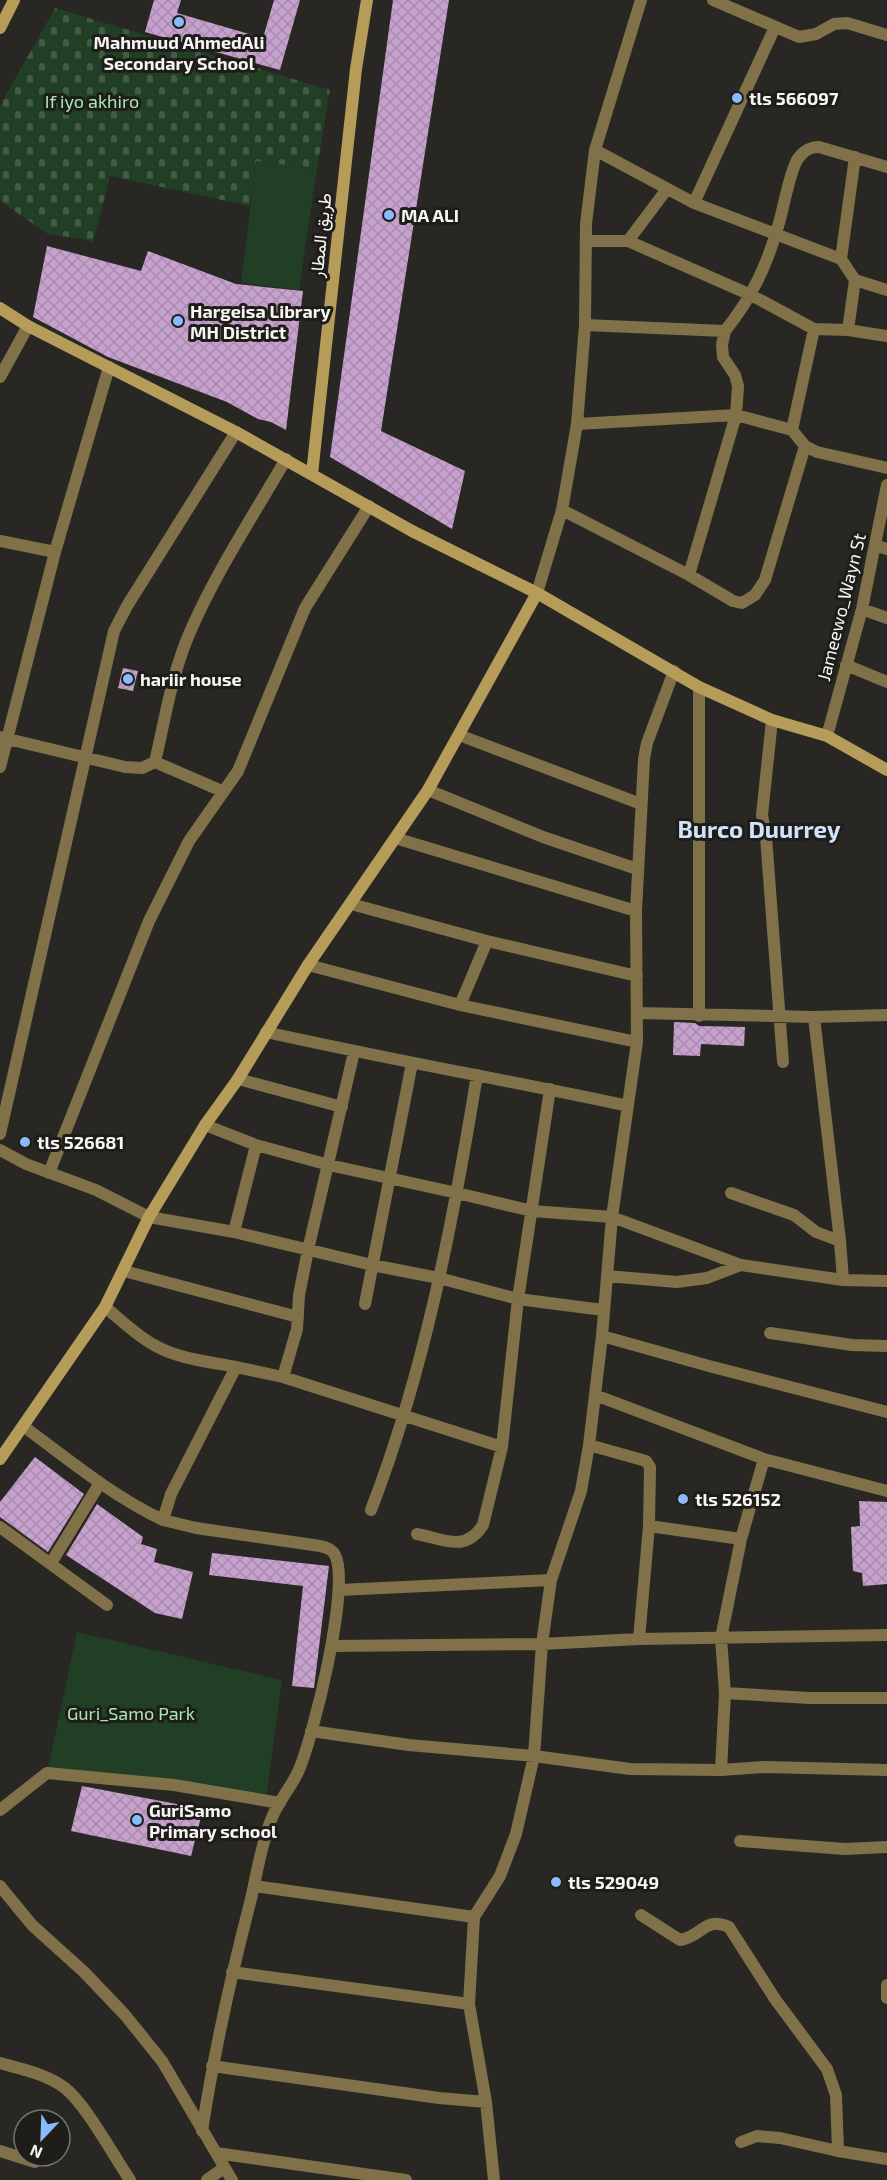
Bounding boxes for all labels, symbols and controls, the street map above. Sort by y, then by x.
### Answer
marker: Mahmuud AhmedAli Secondary School [172,15,186,29]
place label: Mahmuud AhmedAli Secondary School [94,31,264,74]
place label: tls 566097 [749,87,839,109]
park label: If iyo akhiro [45,90,139,112]
marker: tls 566097 [730,91,744,105]
street label: طريق المطار [305,192,336,279]
place label: MA ALI [401,204,459,226]
marker: MA ALI [382,208,396,222]
place label: Hargeisa Library MH District [190,300,331,343]
marker: Hargeisa Library MH District [171,314,185,328]
street label: Jameewo_Wayn St [812,531,870,683]
place label: hariir house [140,668,242,690]
marker: hariir house [121,672,135,686]
district label: Burco Duurrey [677,814,841,843]
place label: tls 526681 [37,1131,124,1153]
marker: tls 526681 [18,1135,32,1149]
place label: tls 526152 [695,1488,781,1510]
marker: tls 526152 [676,1492,690,1506]
park label: Guri_Samo Park [67,1702,195,1724]
place label: GuriSamo Primary school [149,1799,277,1842]
marker: GuriSamo Primary school [130,1813,144,1827]
place label: tls 529049 [568,1871,659,1893]
marker: tls 529049 [549,1875,563,1889]
north arrow [12,2108,72,2168]
text: N [27,2141,45,2163]

